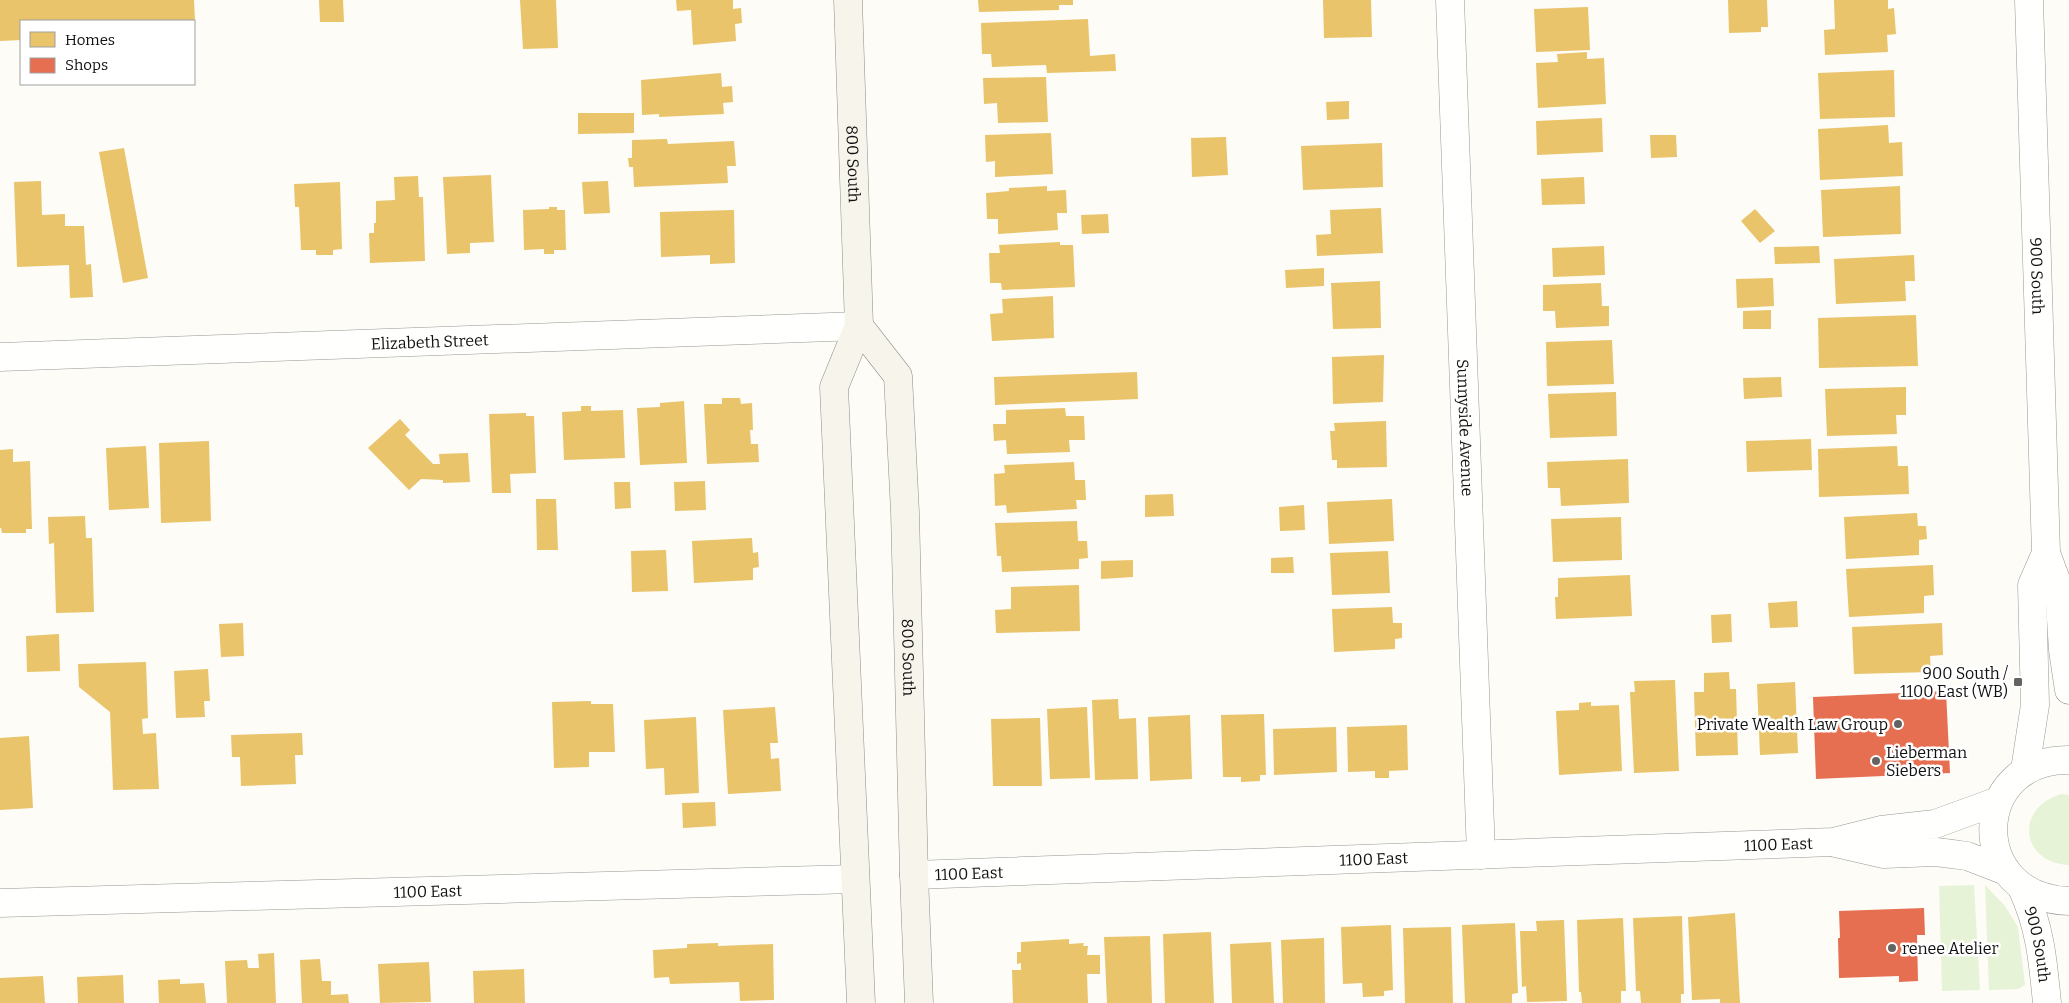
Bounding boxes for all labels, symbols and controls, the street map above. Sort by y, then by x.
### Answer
legend [20,20,195,85]
text: Homes [65,31,115,49]
text: Shops [65,56,108,74]
street label: 800 South [843,125,864,203]
street label: 900 South [2027,237,2048,315]
street label: Elizabeth Street [370,330,489,353]
street label: Sunnyside Avenue [1454,359,1477,497]
street label: 800 South [898,618,919,696]
place label: 900 South / 1100 East (WB) [1900,664,2009,701]
marker: 900 South / 1100 East (WB) [2012,676,2024,688]
place label: Private Wealth Law Group [1697,715,1888,734]
marker: Private Wealth Law Group [1892,718,1904,730]
place label: Lieberman Siebers [1886,743,1967,780]
marker: Lieberman Siebers [1870,755,1882,767]
street label: 1100 East [1744,833,1813,855]
street label: 1100 East [1339,848,1409,869]
street label: 1100 East [934,862,1004,884]
street label: 1100 East [393,881,463,901]
street label: 900 South [2021,904,2054,983]
place label: renee Atelier [1902,939,1999,958]
marker: renee Atelier [1886,942,1898,954]

